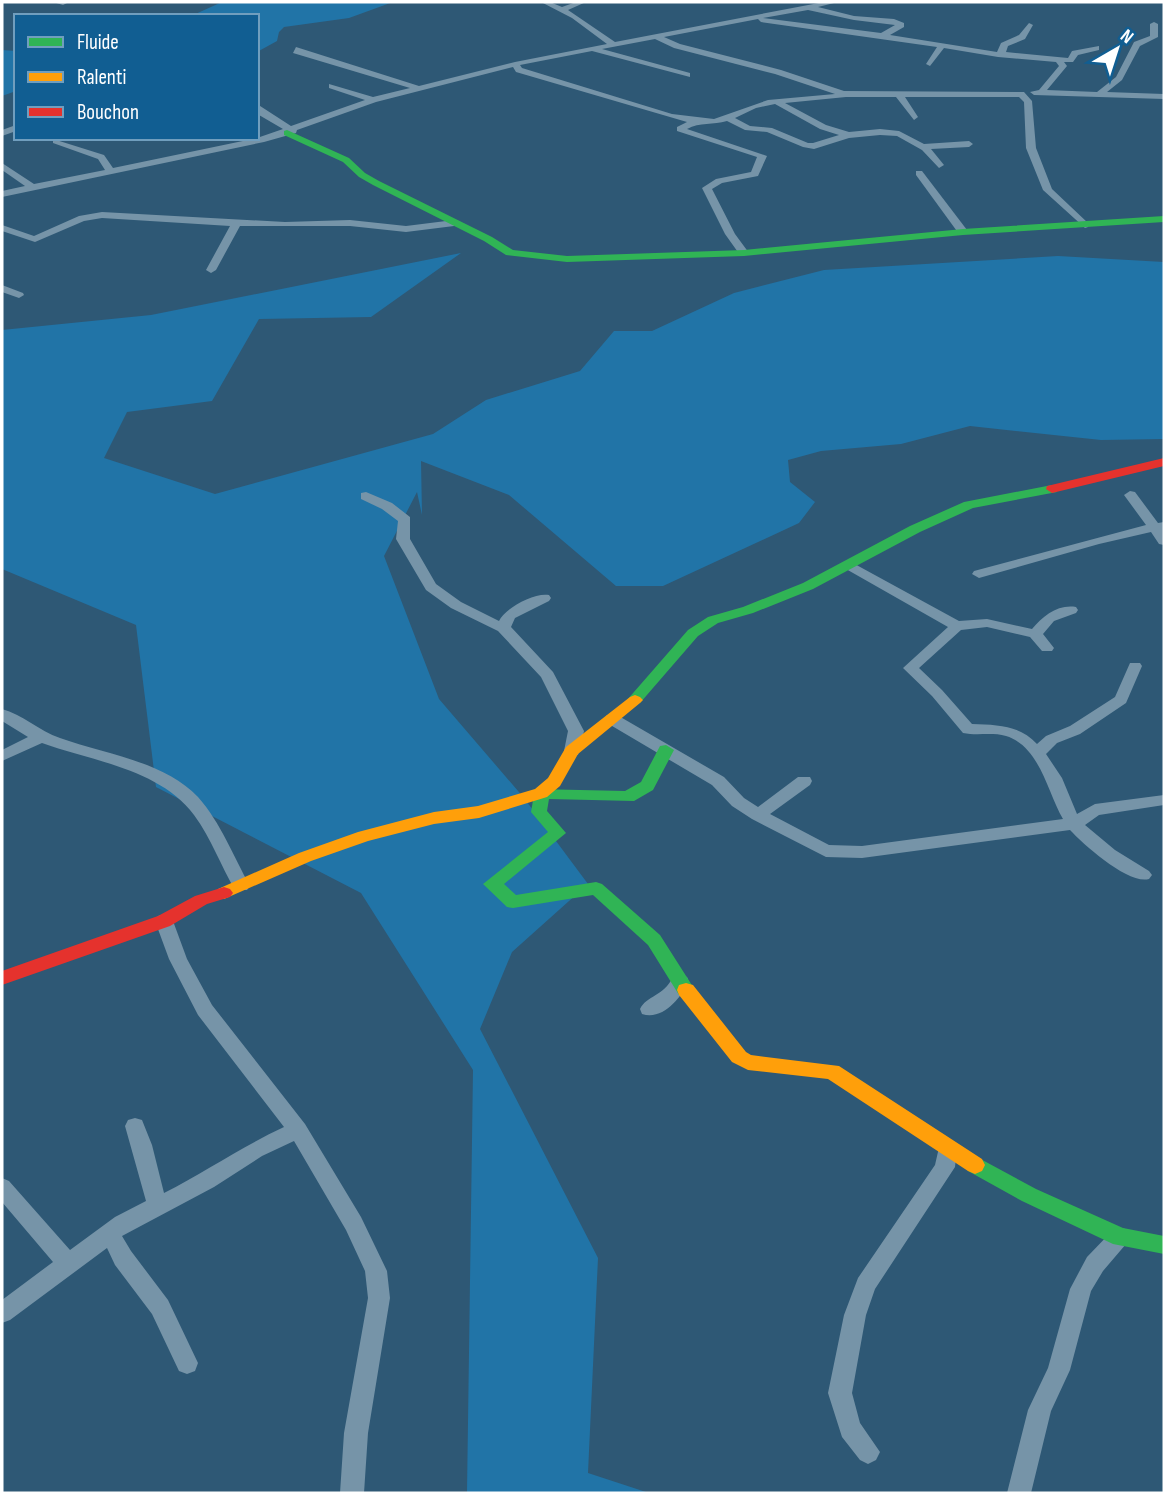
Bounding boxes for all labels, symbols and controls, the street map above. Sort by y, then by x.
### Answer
legend [14,14,259,140]
north arrow [1082,14,1152,84]
text: N [1116,25,1138,49]
text: Fluide [77,30,119,55]
text: Ralenti [77,65,126,90]
text: Bouchon [77,100,139,125]

